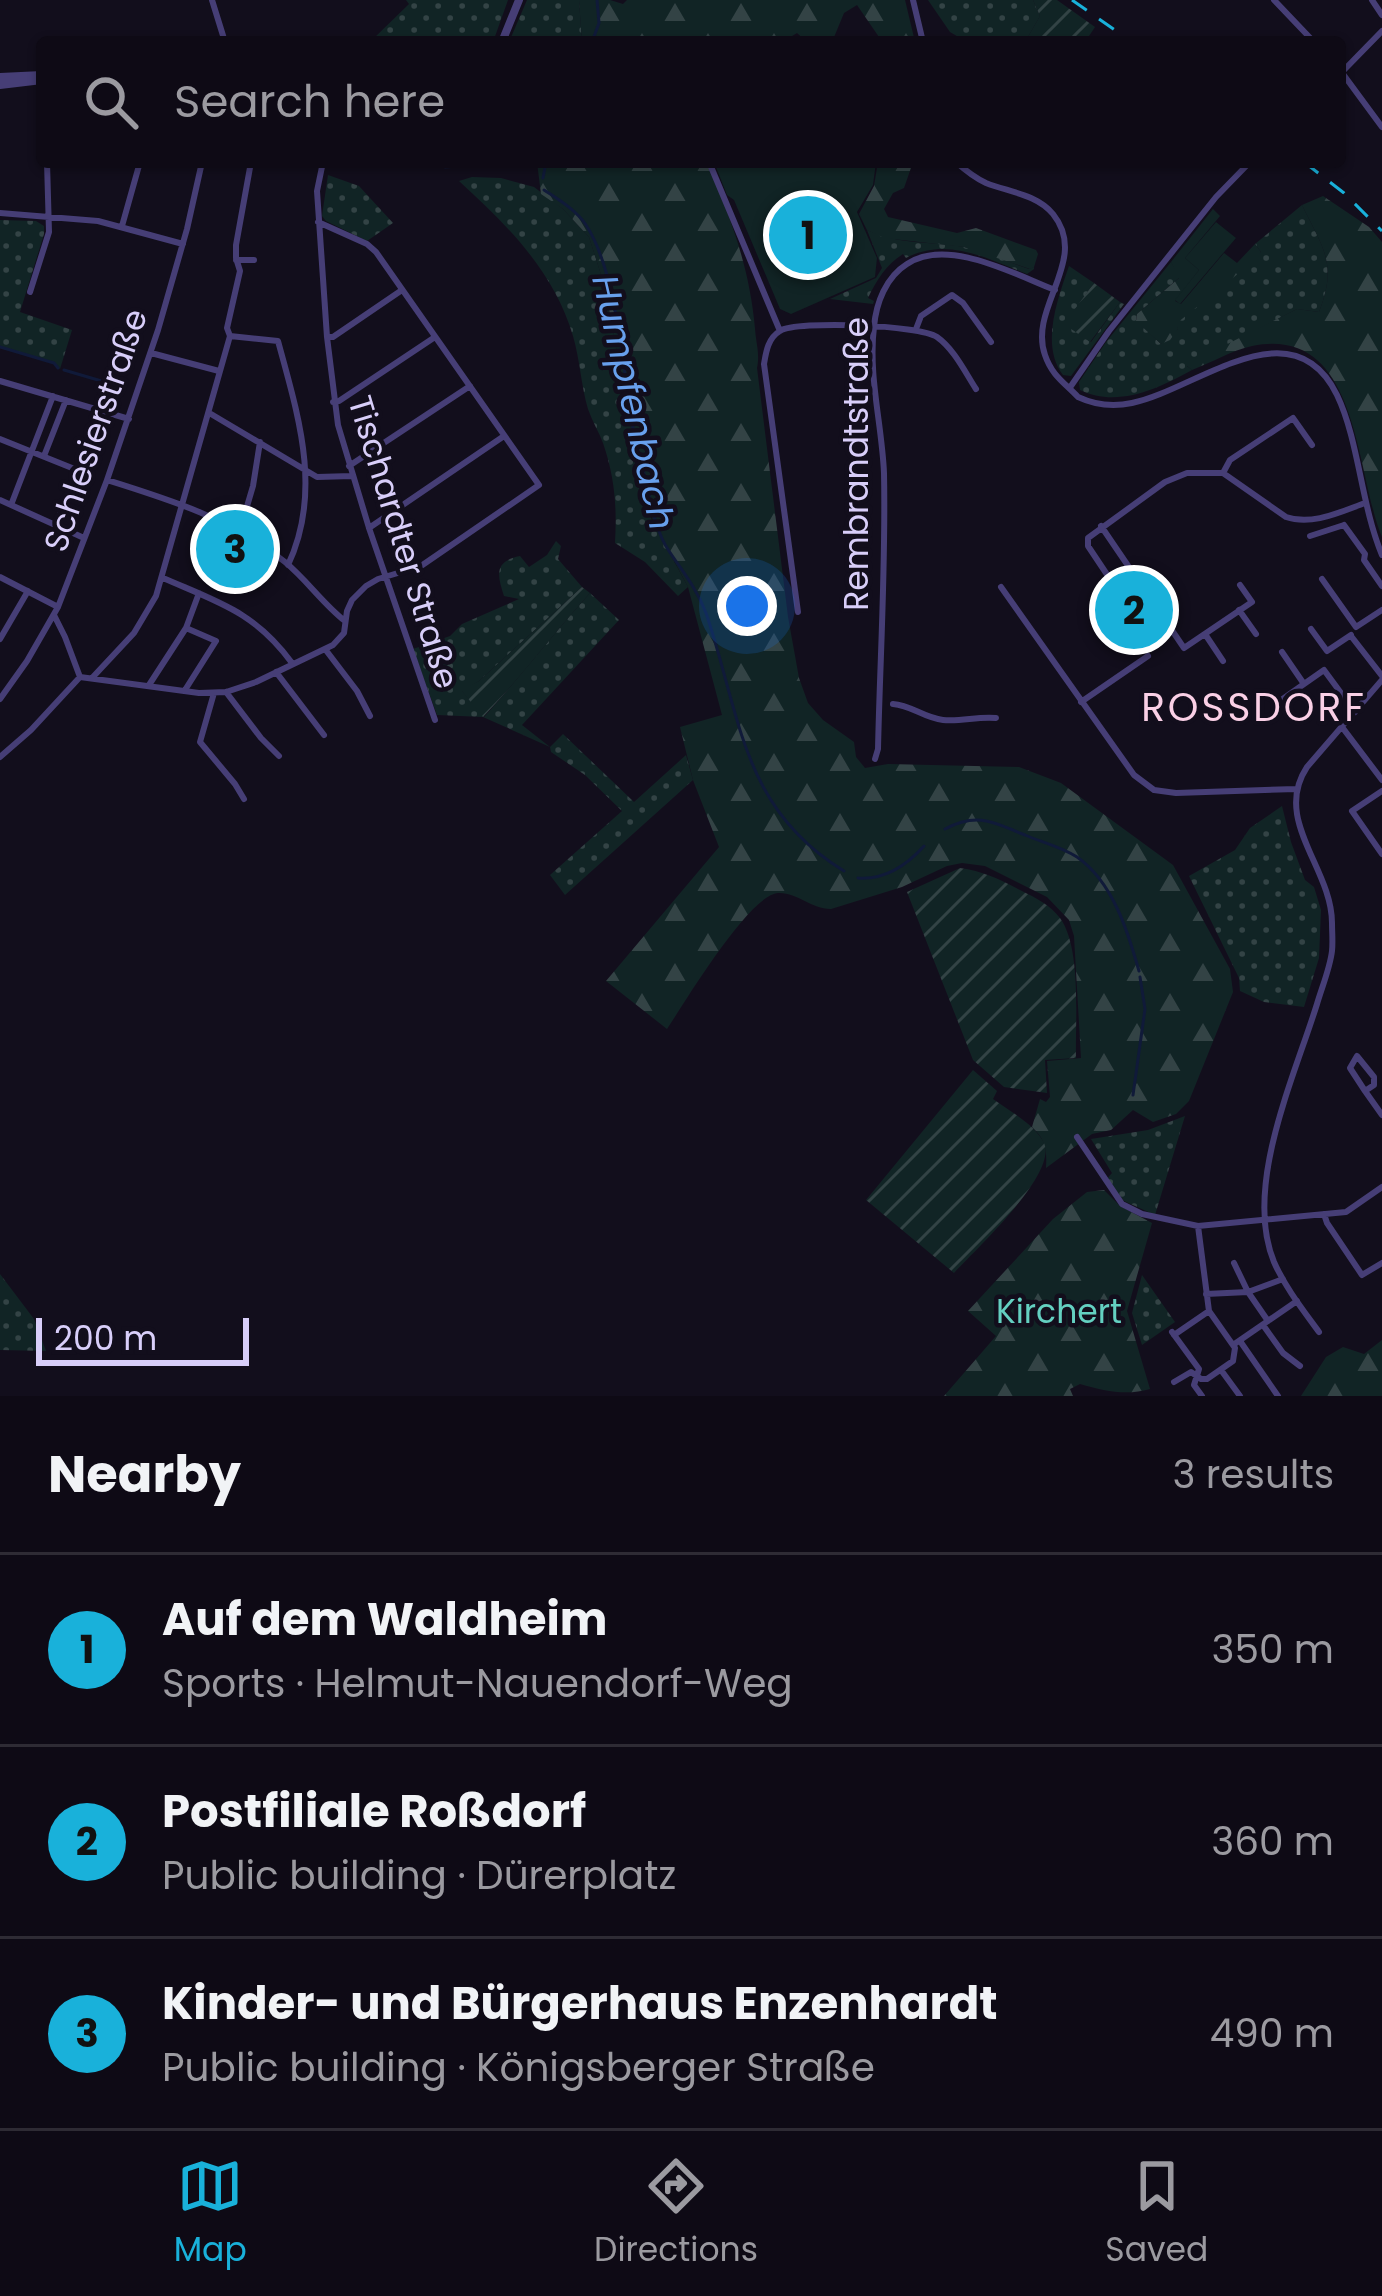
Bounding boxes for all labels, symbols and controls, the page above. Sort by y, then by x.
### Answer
search box [36,36,1346,168]
icon: search [78,69,144,135]
text: Search here [174,70,445,133]
pin: 1 [769,190,847,280]
water label: Humpfenbach [579,270,688,535]
street label: Schlesierstraße [32,302,159,558]
street label: Rembrandtstraße [833,317,880,611]
street label: Tischardter Straße [337,390,470,694]
pin: 3 [196,504,274,594]
pin: 2 [1095,565,1173,655]
your location [717,576,777,636]
district label: ROSSDORF [1141,680,1367,735]
park label: Kirchert [996,1288,1122,1335]
scale bar [36,1312,249,1365]
text: 200 m [54,1315,157,1362]
text: Nearby [48,1438,241,1510]
text: 3 results [1172,1447,1334,1502]
text: Auf dem Waldheim [162,1588,607,1651]
text: 1 [80,1622,94,1677]
text: 350 m [1211,1622,1334,1677]
text: Sports · Helmut-Nauendorf-Weg [162,1656,793,1711]
text: Postfiliale Roßdorf [162,1780,586,1843]
text: 2 [76,1814,98,1869]
text: 360 m [1211,1814,1334,1869]
text: Public building · Dürerplatz [162,1848,676,1903]
text: Kinder- und Bürgerhaus Enzenhardt [162,1972,998,2035]
text: 3 [75,2006,99,2061]
text: 490 m [1210,2006,1334,2061]
text: Public building · Königsberger Straße [162,2040,875,2095]
tab: Map [174,2153,247,2275]
tab: Directions [594,2153,758,2275]
tab: Saved [1105,2153,1208,2275]

